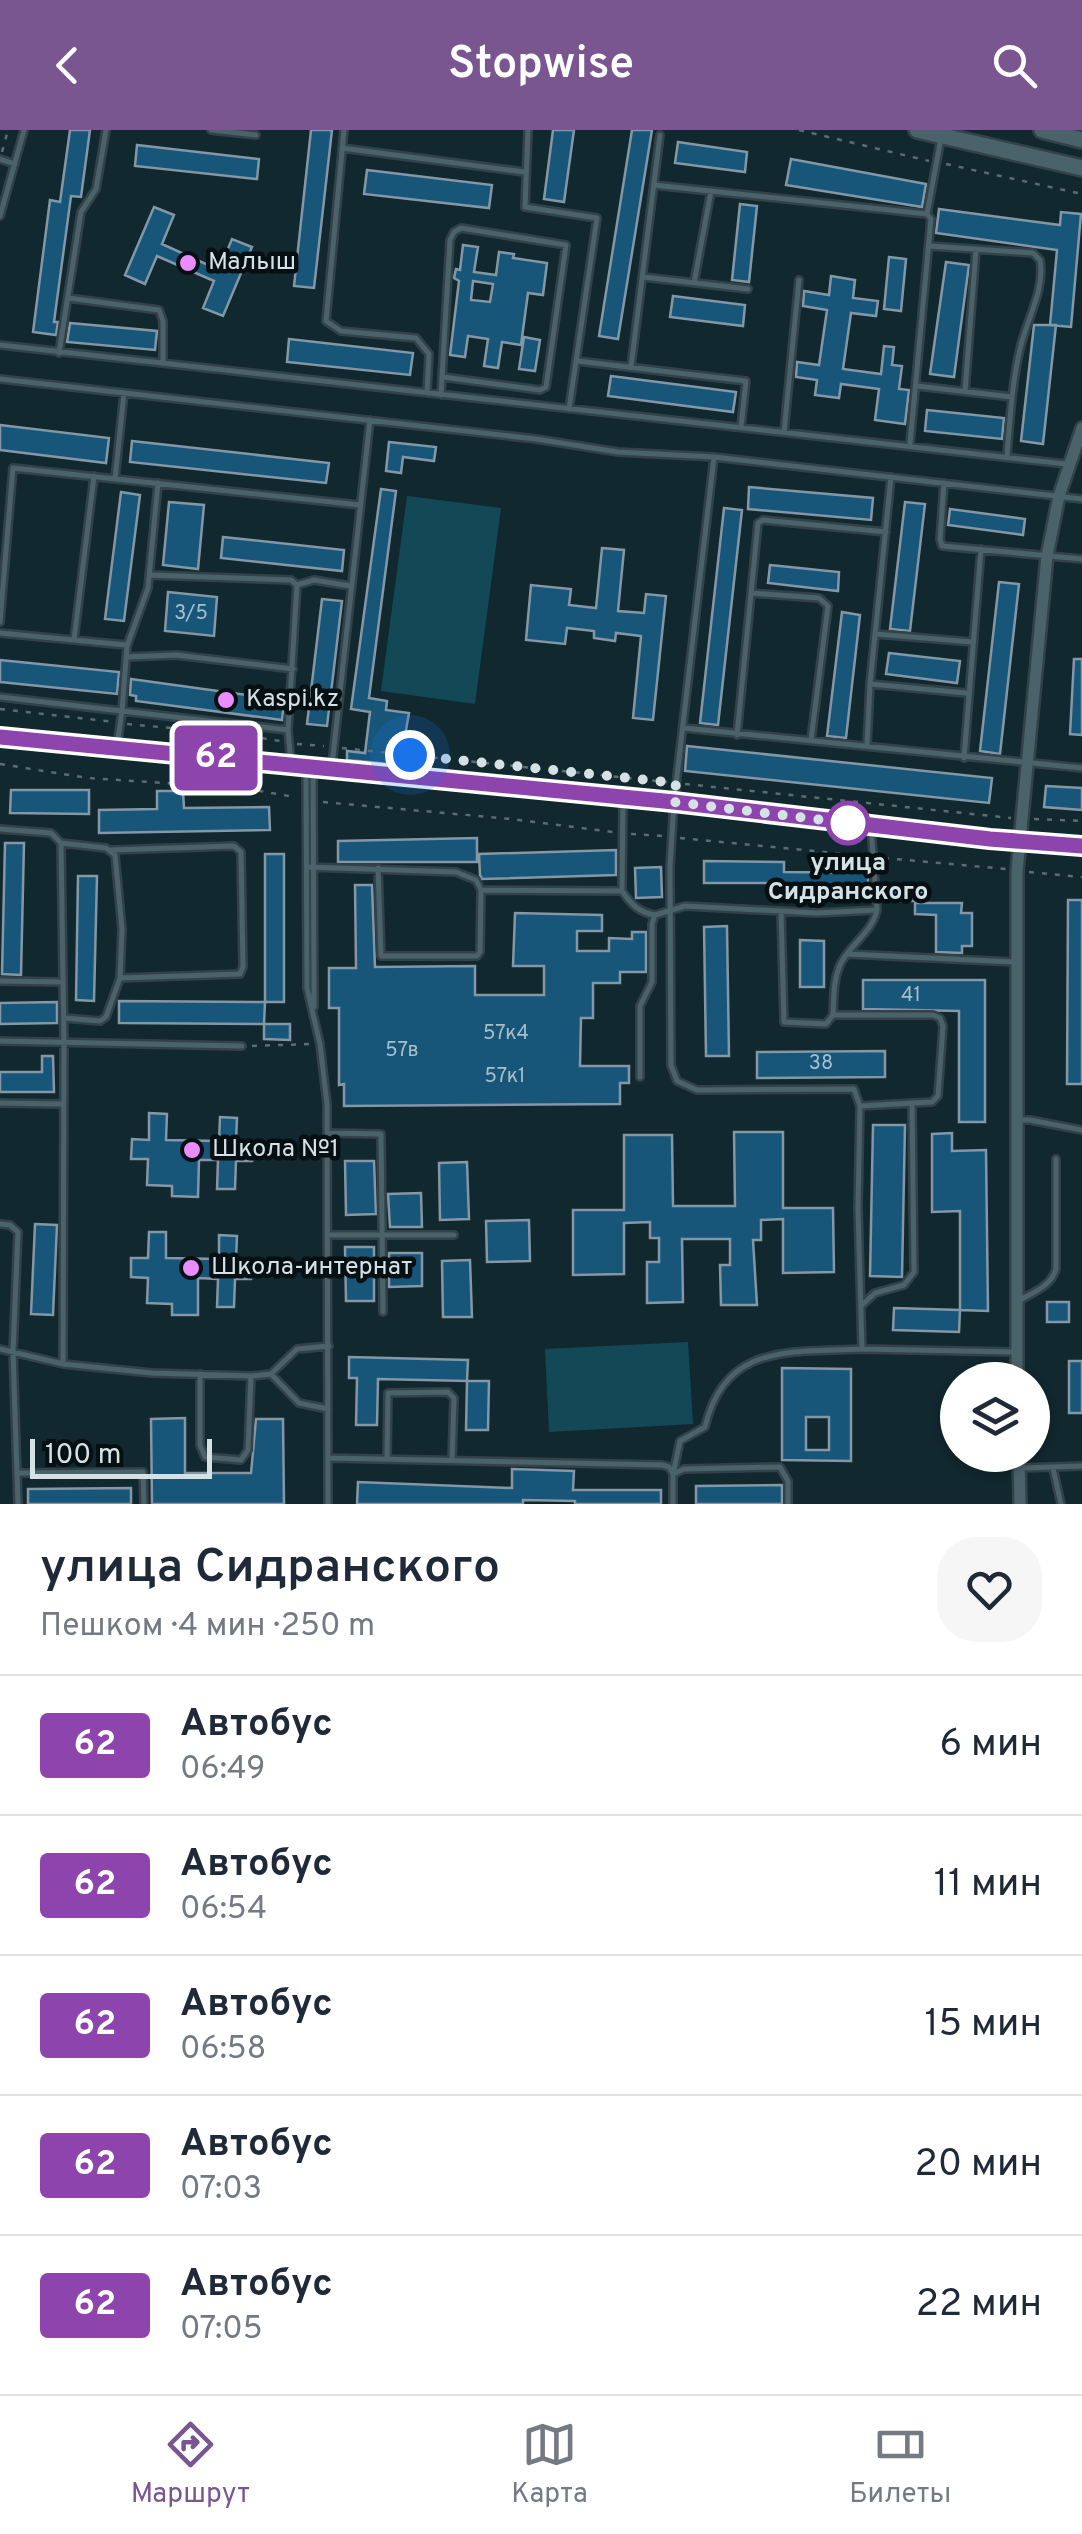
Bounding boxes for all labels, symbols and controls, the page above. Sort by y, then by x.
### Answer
text: Stopwise [448,37,634,94]
icon: back [40,38,95,93]
icon: search [987,38,1042,93]
place label: Малыш [208,247,296,279]
marker: Малыш [177,252,199,274]
house number: 3/5 [174,601,208,627]
place label: Kaspi.kz [246,684,339,716]
marker: Kaspi.kz [215,689,237,711]
line badge: 62 [171,726,261,790]
your location [385,730,435,780]
text: 62 [195,736,237,780]
marker: улица Сидранского [827,802,869,844]
place label: улица Сидранского [768,848,928,909]
house number: 41 [901,983,921,1009]
house number: 57к4 [483,1021,529,1047]
house number: 57в [385,1038,419,1064]
house number: 38 [809,1051,833,1077]
house number: 57к1 [484,1064,526,1090]
place label: Школа №1 [212,1134,339,1166]
marker: Школа №1 [181,1139,203,1161]
place label: Школа-интернат [211,1252,412,1284]
marker: Школа-интернат [180,1257,202,1279]
map controls [940,1362,1050,1472]
button: layers [940,1362,1050,1472]
scale bar [30,1434,212,1478]
text: 100 m [45,1438,121,1474]
button: heart [937,1537,1042,1642]
text: улица Сидранского [40,1539,500,1599]
text: Пешком · 4 мин · 250 m [40,1607,375,1647]
text: Автобус [180,1701,333,1750]
text: 6 мин [939,1721,1042,1770]
text: 62 [74,1723,116,1767]
text: 06:49 [180,1750,265,1790]
text: Автобус [180,1841,333,1890]
text: 11 мин [934,1861,1042,1910]
text: 62 [74,1863,116,1907]
text: 06:54 [180,1890,267,1930]
text: Автобус [180,1981,333,2030]
text: 15 мин [924,2001,1042,2050]
text: 62 [74,2003,116,2047]
text: 06:58 [180,2030,266,2070]
text: Автобус [180,2121,333,2170]
text: 20 мин [915,2141,1042,2190]
text: 62 [74,2143,116,2187]
text: 07:03 [180,2170,262,2210]
text: Автобус [180,2261,333,2310]
text: 22 мин [916,2281,1042,2330]
text: 62 [74,2283,116,2327]
text: 07:05 [180,2310,263,2350]
tab: Маршрут [131,2417,250,2513]
tab: Карта [511,2417,588,2513]
tab: Билеты [849,2417,951,2513]

